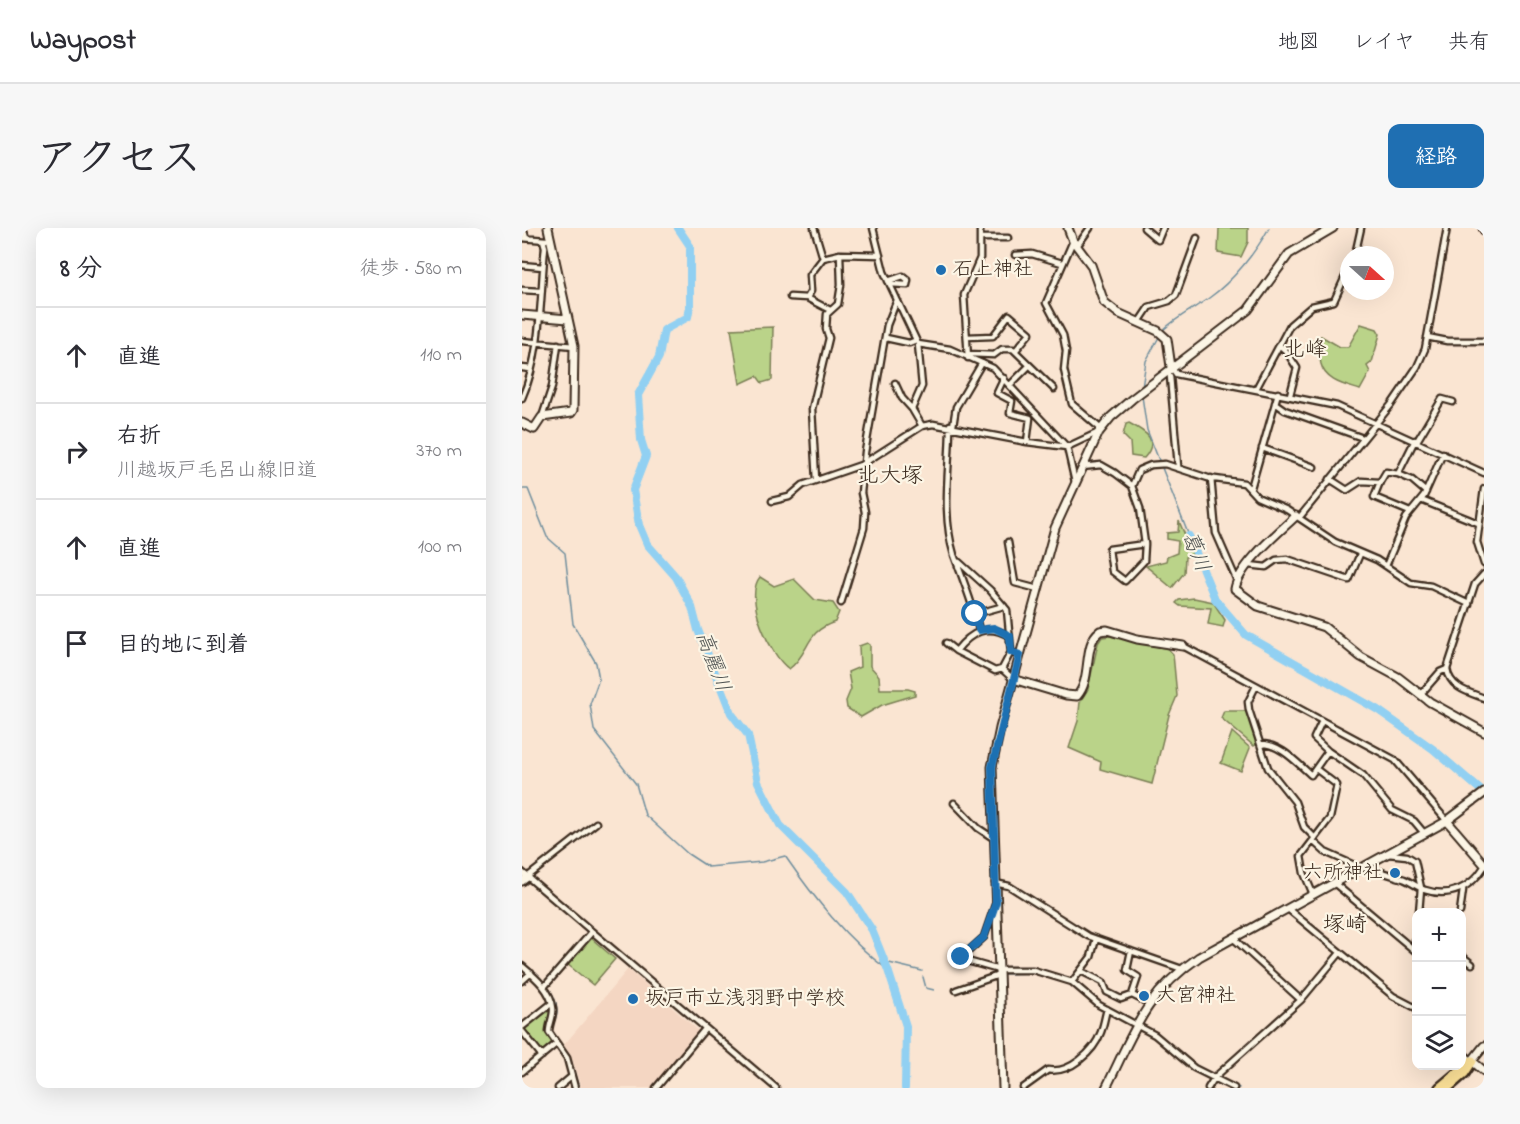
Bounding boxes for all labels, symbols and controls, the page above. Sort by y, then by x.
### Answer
text: Waypost [30,21,136,62]
text: 地図 [1278,28,1320,58]
text: レイヤ [1353,28,1415,58]
text: 共有 [1448,28,1490,58]
button: 経路 [1388,124,1484,188]
text: アクセス [36,130,201,191]
north arrow [1340,246,1394,300]
text: 8 分 [60,251,102,289]
text: 徒歩 · 580 m [360,255,462,284]
place label: 石上神社 [953,256,1033,285]
marker: 石上神社 [934,263,948,277]
district label: 北峰 [1283,335,1327,367]
icon: ahead [60,339,93,372]
text: 110 m [420,341,462,370]
text: 直進 [117,342,161,374]
text: 右折 [117,421,161,453]
icon: right [60,435,93,468]
text: 370 m [416,437,462,466]
text: 川越坂戸毛呂山線旧道 [117,457,317,486]
district label: 北大塚 [857,461,923,493]
water label: 葛川 [1173,527,1217,577]
icon: ahead [60,531,93,564]
text: 100 m [418,533,462,562]
text: 直進 [117,534,161,566]
route start [961,600,987,626]
icon: arrive [60,627,93,660]
water label: 高麗川 [687,627,737,697]
text: 目的地に到着 [117,630,249,662]
place label: 六所神社 [1303,859,1383,888]
marker: 六所神社 [1388,866,1402,880]
map controls [1412,908,1466,1070]
button: + [1412,908,1466,962]
district label: 塚崎 [1323,910,1367,942]
route end [947,943,973,969]
button: − [1412,962,1466,1016]
place label: 大宮神社 [1156,982,1236,1011]
place label: 坂戸市立浅羽野中学校 [645,985,845,1014]
marker: 大宮神社 [1137,989,1151,1003]
marker: 坂戸市立浅羽野中学校 [626,992,640,1006]
button: layers [1412,1016,1466,1070]

